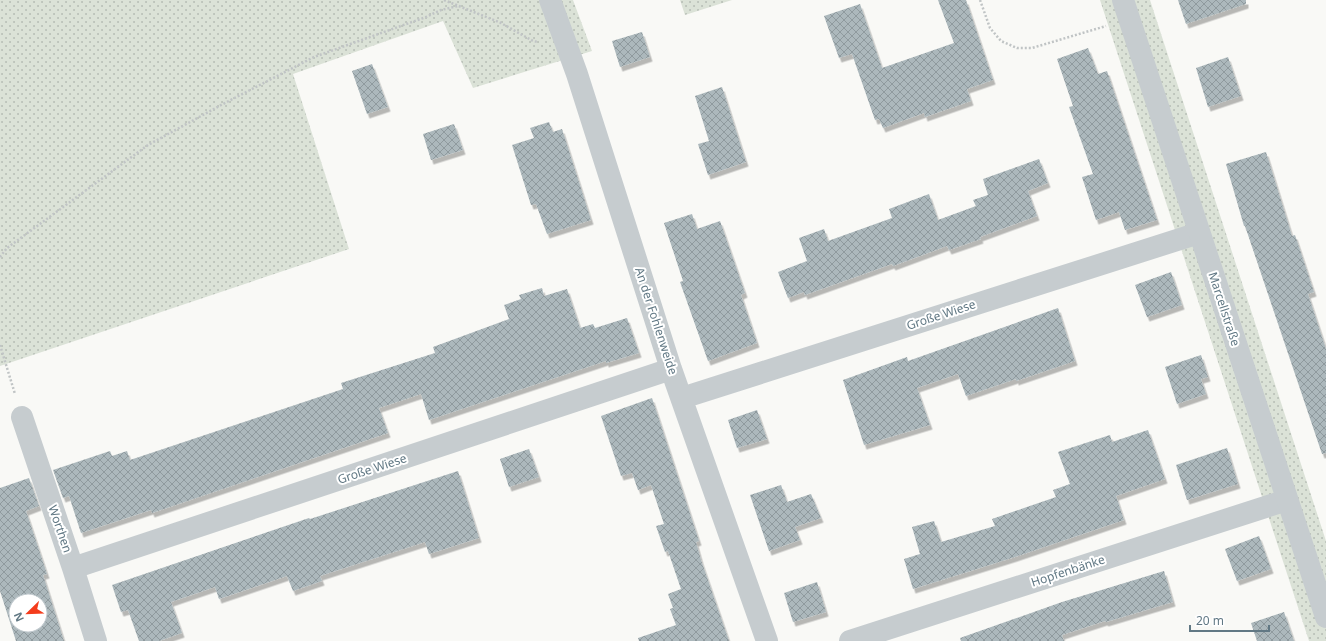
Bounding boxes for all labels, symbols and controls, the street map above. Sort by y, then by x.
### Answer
street label: An der Fohlenweide [631,265,682,377]
street label: Marcellstraße [1205,270,1245,348]
street label: Große Wiese [904,295,978,334]
street label: Große Wiese [335,449,409,488]
street label: Worthen [44,503,76,555]
street label: Hopfenbänke [1029,551,1107,590]
north arrow [8,593,48,633]
scale bar [1190,607,1269,633]
text: N [10,610,27,624]
text: 20 m [1196,612,1224,629]

